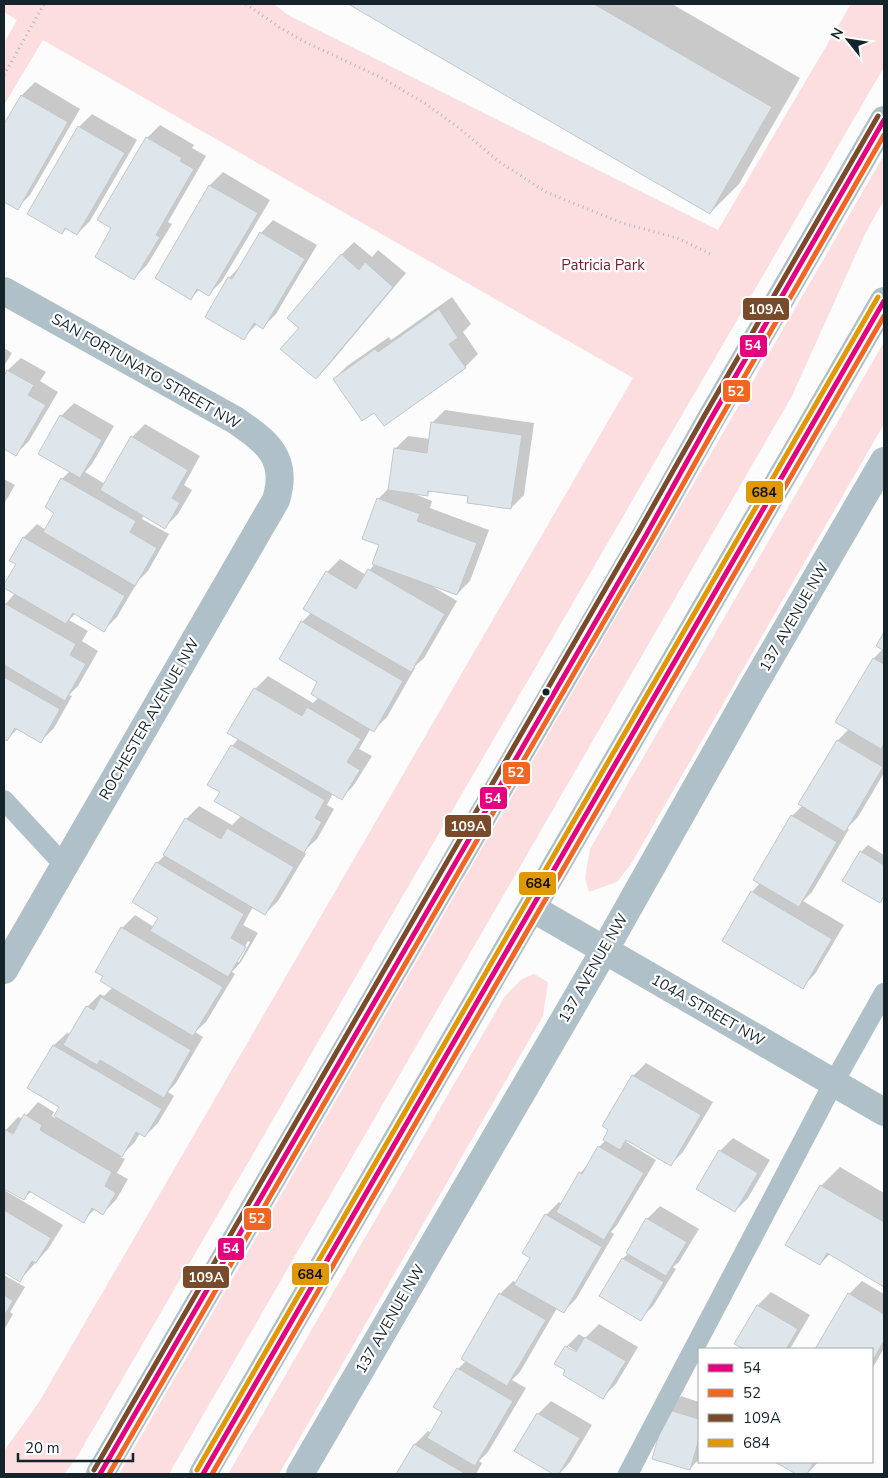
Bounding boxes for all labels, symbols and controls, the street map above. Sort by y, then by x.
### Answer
north arrow [823,15,873,65]
text: N [826,24,848,43]
park label: Patricia Park [561,255,645,275]
line badge: 109A [742,297,790,321]
text: 109A [748,300,784,319]
street label: SAN FORTUNATO STREET NW [48,309,244,434]
line badge: 54 [739,334,768,358]
text: 54 [745,336,762,355]
line badge: 52 [722,379,751,403]
text: 52 [728,382,744,401]
line badge: 684 [745,480,784,504]
text: 684 [751,483,777,502]
street label: 137 AVENUE NW [755,559,833,675]
street label: ROCHESTER AVENUE NW [94,634,204,804]
unlabelled marker [541,687,551,697]
line badge: 52 [502,761,531,785]
text: 52 [508,763,524,782]
line badge: 54 [479,786,508,810]
text: 54 [485,789,502,808]
line badge: 109A [444,814,492,838]
text: 109A [450,817,486,836]
line badge: 684 [518,871,557,896]
text: 684 [525,874,551,893]
street label: 137 AVENUE NW [554,910,632,1026]
street label: 104A STREET NW [648,969,769,1051]
line badge: 52 [243,1207,272,1231]
text: 52 [249,1209,265,1228]
line badge: 54 [217,1237,245,1261]
text: 54 [223,1239,240,1258]
street label: 137 AVENUE NW [351,1261,429,1377]
line badge: 684 [291,1262,330,1286]
line badge: 109A [182,1265,230,1289]
text: 684 [297,1265,323,1284]
text: 109A [188,1268,224,1287]
legend [698,1348,873,1463]
text: 54 [743,1358,761,1378]
text: 52 [743,1383,761,1403]
text: 109A [743,1408,781,1428]
scale bar [18,1430,132,1462]
text: 684 [743,1433,770,1453]
text: 20 m [25,1438,60,1458]

